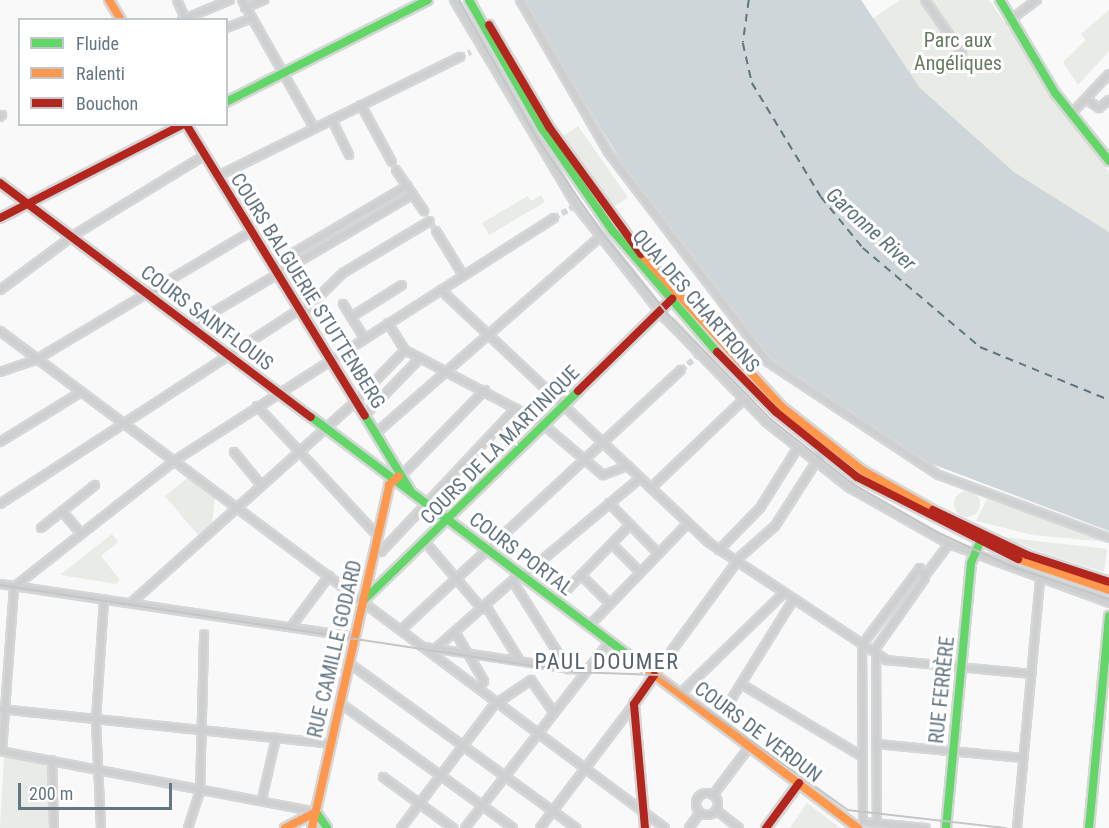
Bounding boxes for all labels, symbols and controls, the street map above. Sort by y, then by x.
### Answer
legend [18,18,228,126]
park label: Parc aux Angéliques [914,29,1002,76]
text: Fluide [76,33,119,54]
text: Ralenti [76,63,125,84]
text: Bouchon [76,93,138,114]
street label: COURS BALGUERIE STUTTENBERG [225,169,391,413]
water label: Garonne River [821,182,921,276]
street label: QUAI DES CHARTRONS [627,225,765,377]
street label: COURS SAINT-LOUIS [136,260,278,376]
street label: COURS DE LA MARTINIQUE [416,361,584,529]
street label: COURS PORTAL [464,507,578,601]
street label: RUE CAMILLE GODARD [303,558,367,740]
street label: RUE FERRÈRE [924,635,960,745]
district label: PAUL DOUMER [535,649,679,675]
street label: COURS DE VERDUN [690,676,826,788]
scale bar [21,771,176,809]
text: 200 m [29,783,73,804]

